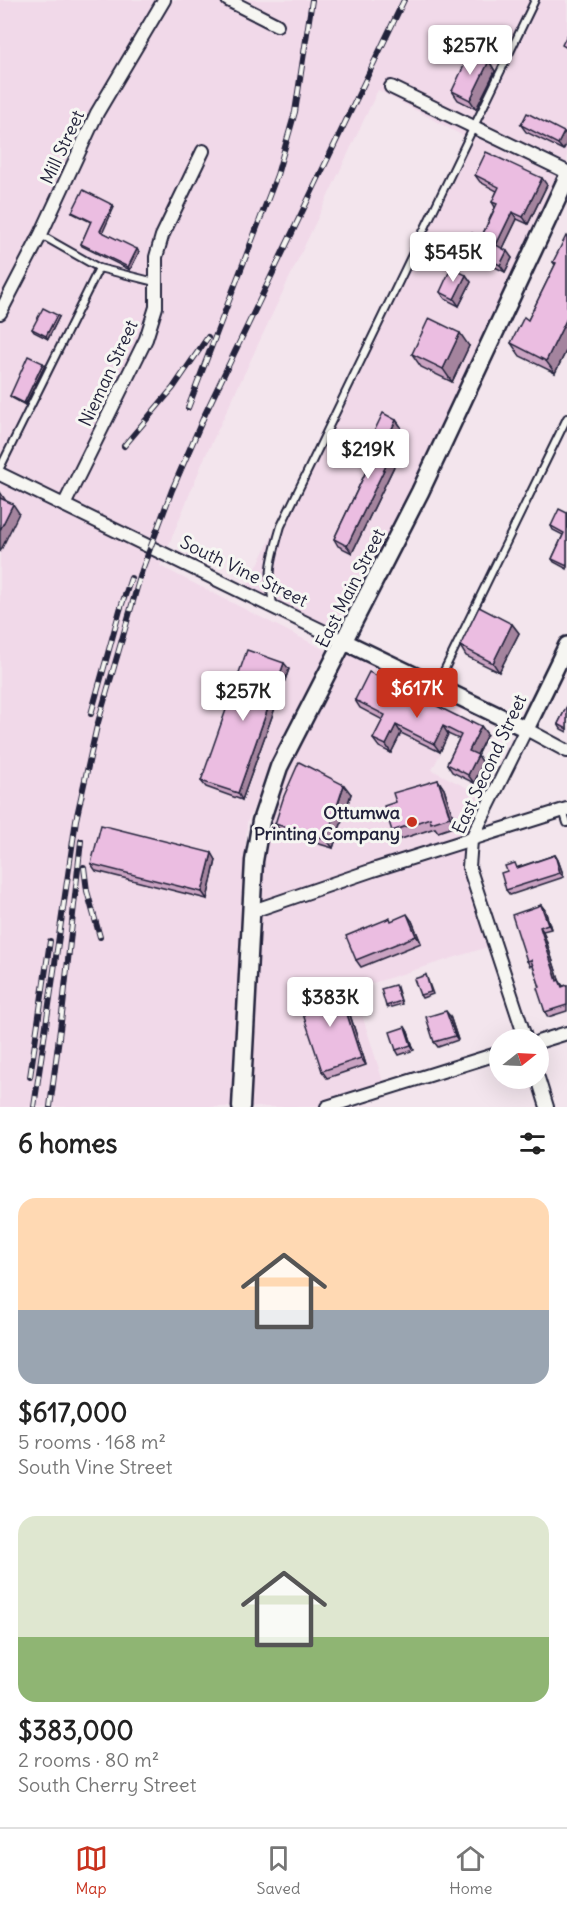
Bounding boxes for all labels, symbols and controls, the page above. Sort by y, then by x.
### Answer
pin: $257K [428,25,512,76]
text: $257K [442,32,498,57]
street label: Mill Street [35,106,89,188]
pin: $545K [411,232,495,283]
text: $545K [424,239,482,264]
street label: Nieman Street [73,316,143,430]
pin: $219K [326,429,410,480]
text: $219K [341,436,395,461]
street label: East Main Street [310,525,390,651]
street label: South Vine Street [176,530,312,612]
pin: $617K [375,668,459,719]
pin: $257K [201,671,285,722]
text: $617K [391,675,443,700]
text: $257K [215,678,271,703]
street label: East Second Street [447,691,531,837]
place label: Ottumwa Printing Company [254,801,400,845]
marker: Ottumwa Printing Company [405,815,419,829]
pin: $383K [288,977,372,1028]
text: $383K [301,984,359,1009]
north arrow [489,1029,549,1089]
map controls [489,1029,549,1089]
text: 6 homes [18,1127,117,1160]
icon: filters [516,1127,549,1160]
icon: home [230,1237,338,1345]
text: $617,000 [18,1396,127,1429]
text: 5 rooms · 168 m² [18,1429,166,1454]
text: South Vine Street [18,1454,173,1479]
icon: home [230,1555,338,1663]
text: $383,000 [18,1714,134,1747]
text: 2 rooms · 80 m² [18,1747,159,1772]
text: South Cherry Street [18,1772,196,1797]
tab: Map [75,1842,108,1898]
tab: Saved [257,1842,300,1898]
tab: Home [449,1842,492,1898]

